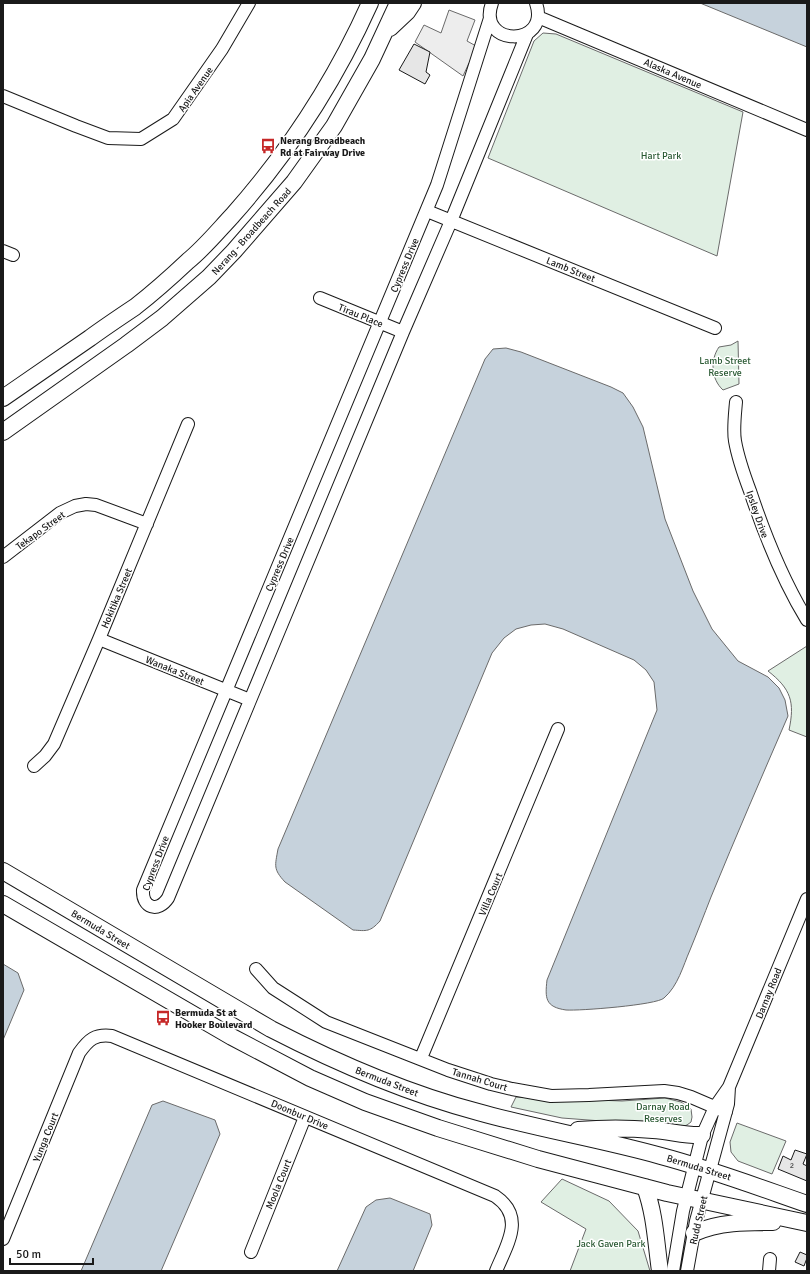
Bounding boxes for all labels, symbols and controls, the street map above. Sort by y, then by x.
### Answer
street label: Alaska Avenue [642,56,703,92]
street label: Apia Avenue [176,65,216,115]
place label: Nerang Broadbeach Rd at Fairway Drive [280,135,366,159]
bus stop icon: Nerang Broadbeach Rd at Fairway Drive [259,137,277,155]
park label: Hart Park [641,150,681,162]
street label: Nerang - Broadbeach Road [209,186,294,278]
street label: Cypress Drive [388,236,422,294]
street label: Lamb Street [544,255,597,285]
street label: Tirau Place [336,302,385,330]
park label: Lamb Street Reserve [699,355,751,379]
street label: Ipsley Drive [743,489,771,540]
street label: Tekapo Street [14,509,68,553]
street label: Cypress Drive [263,535,297,593]
street label: Hokitika Street [99,566,135,630]
street label: Wanaka Street [144,654,206,688]
street label: Cypress Drive [140,834,172,893]
street label: Villa Court [477,871,506,918]
street label: Bermuda Street [69,908,133,952]
street label: Darnay Road [753,966,785,1021]
place label: Bermuda St at Hooker Boulevard [175,1007,253,1031]
bus stop icon: Bermuda St at Hooker Boulevard [154,1009,172,1027]
street label: Bermuda Street [353,1064,420,1100]
street label: Tannah Court [451,1066,509,1094]
street label: Doonbur Drive [269,1097,330,1132]
park label: Darnay Road Reserves [636,1101,690,1125]
street label: Yunga Court [31,1111,61,1164]
street label: Bermuda Street [665,1152,733,1184]
street label: Moola Court [263,1157,295,1211]
house number: 2 [790,1160,794,1170]
street label: Rudd Street [687,1194,711,1246]
park label: Jack Gaven Park [577,1238,645,1250]
scale bar [10,1240,93,1266]
text: 50 m [16,1247,41,1262]

